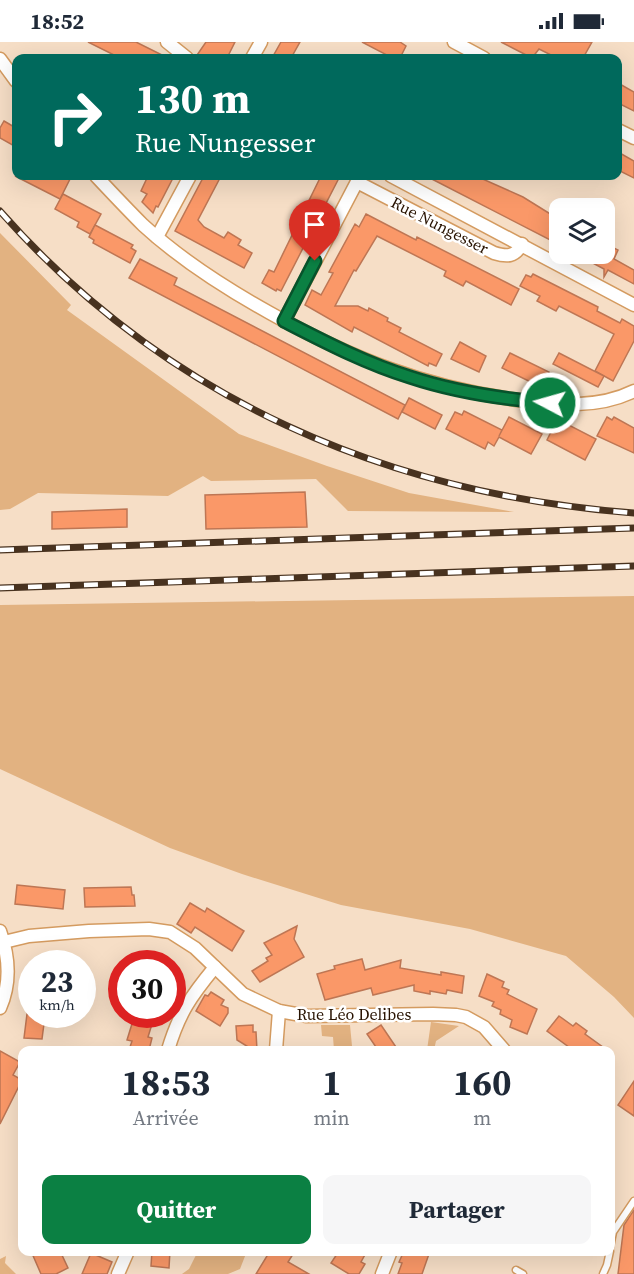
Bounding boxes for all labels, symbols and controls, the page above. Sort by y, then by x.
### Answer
text: 18:52 [30,6,84,36]
text: 130 m [135,69,250,127]
icon: right [36,78,114,156]
text: Rue Nungesser [135,124,315,161]
street label: Rue Nungesser [387,191,493,259]
map controls [549,198,615,264]
button: layers [549,198,615,264]
pin [289,199,340,261]
icon: arrive [298,208,331,241]
position arrow [518,371,582,435]
speed limit sign: 30 [108,950,186,1028]
text: 23 [41,961,73,1002]
text: km/h [39,994,75,1015]
street label: Rue Léo Delibes [297,1003,411,1025]
text: 18:53 [121,1058,210,1107]
text: 1 [322,1058,341,1107]
text: 160 [453,1058,512,1107]
text: Arrivée [133,1104,199,1132]
text: min [314,1104,350,1132]
text: m [473,1104,491,1132]
button: Quitter [42,1175,311,1244]
button: Partager [323,1175,591,1244]

